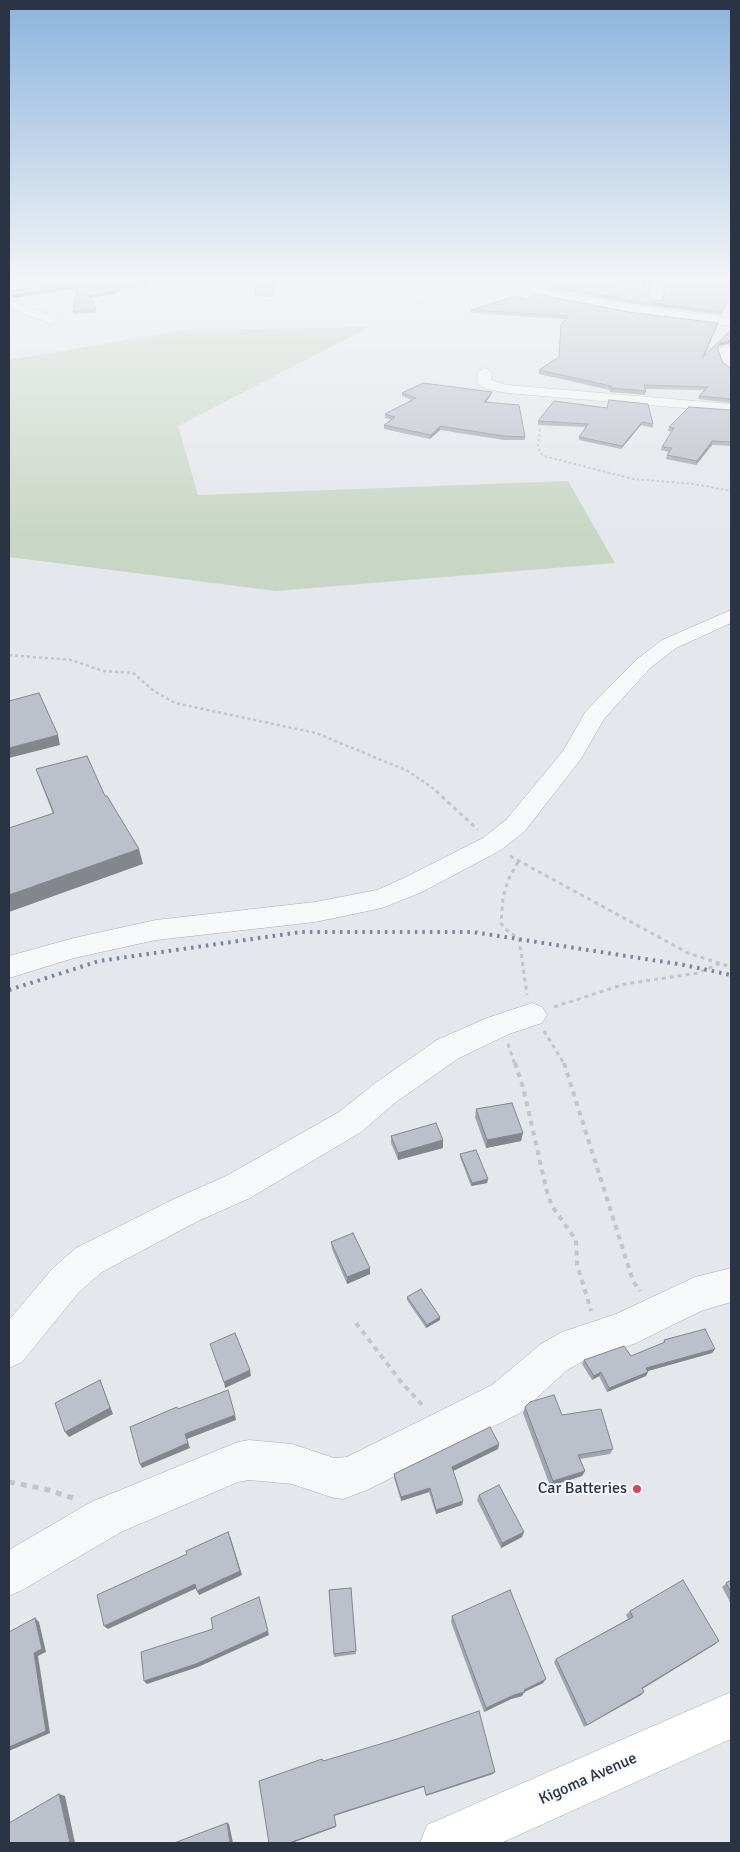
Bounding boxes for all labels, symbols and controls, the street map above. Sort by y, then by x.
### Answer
place label: Car Batteries [538,1479,627,1499]
marker: Car Batteries [631,1483,643,1495]
street label: Kigoma Avenue [536,1749,640,1809]

